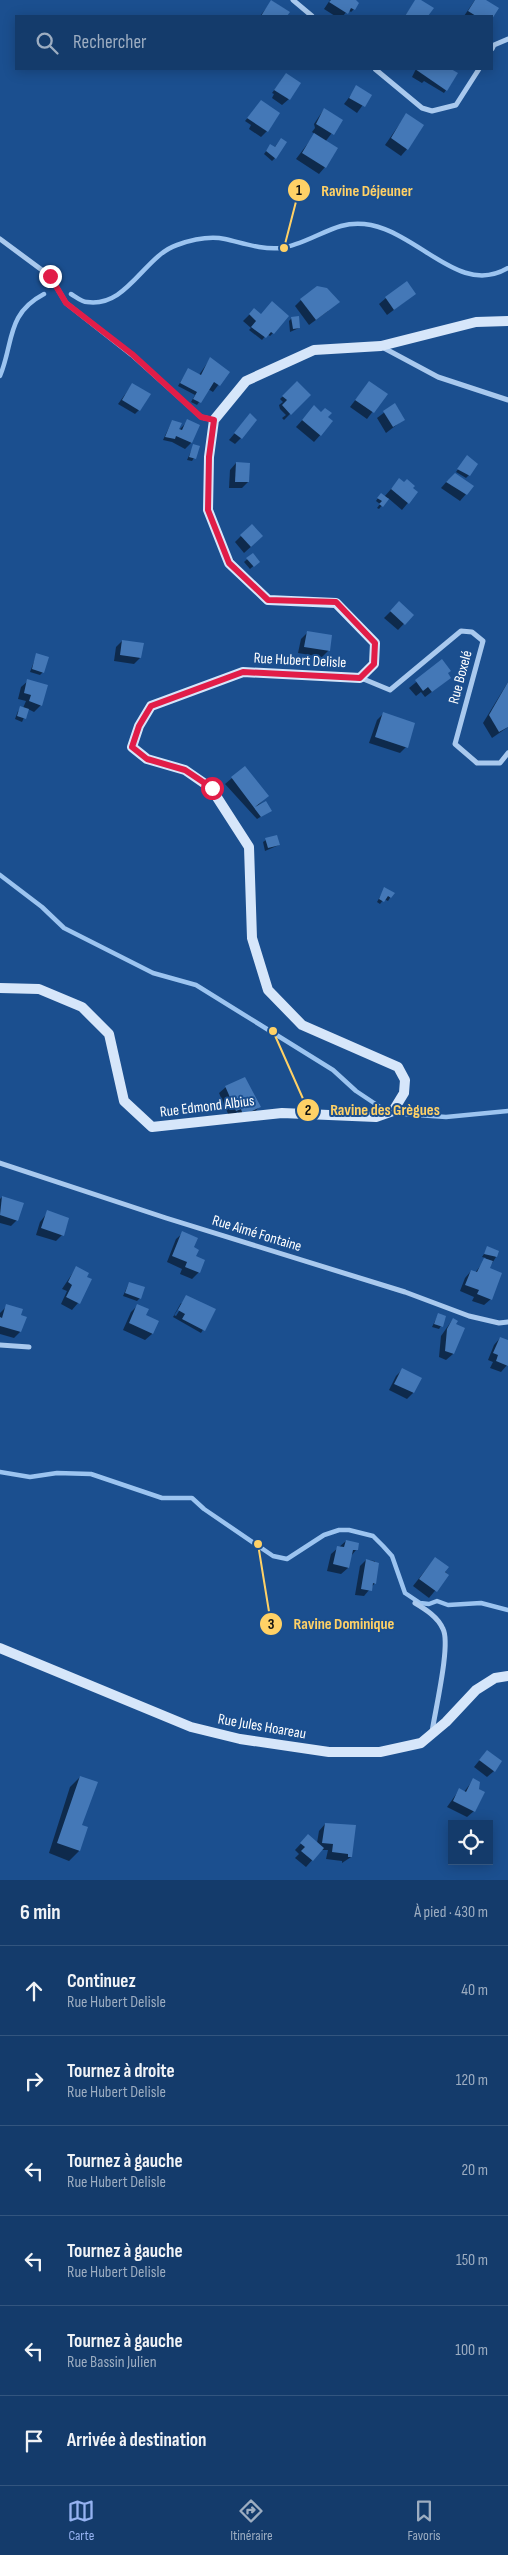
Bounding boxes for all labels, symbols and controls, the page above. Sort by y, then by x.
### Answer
search box [15,15,493,70]
icon: search [33,29,61,57]
text: Rechercher [73,31,147,54]
callout: Ravine Déjeuner [286,174,423,205]
text: 1 [296,181,302,200]
text: Ravine Déjeuner [321,182,413,201]
route end [39,265,62,288]
street label: Rue Boxelé [444,648,477,706]
street label: Rue Hubert Delisle [253,649,347,672]
route start [201,777,224,800]
street label: Rue Edmond Albius [159,1091,255,1122]
callout: Ravine des Grègues [295,1094,450,1125]
text: 2 [305,1101,311,1120]
text: Ravine des Grègues [330,1101,440,1120]
street label: Rue Aimé Fontaine [210,1211,304,1256]
callout: Ravine Dominique [259,1608,404,1639]
text: 3 [268,1615,275,1634]
text: Ravine Dominique [294,1615,395,1634]
street label: Rue Jules Hoareau [216,1709,308,1744]
map controls [448,1820,493,1865]
button: locate [448,1820,493,1865]
text: 6 min [20,1900,61,1925]
text: À pied · 430 m [414,1903,488,1922]
text: Continuez [67,1970,136,1993]
icon: ahead [20,1977,48,2005]
text: 40 m [461,1981,488,2000]
text: Rue Hubert Delisle [67,1993,166,2012]
text: Tournez à droite [67,2060,175,2083]
icon: right [20,2067,48,2095]
text: 120 m [456,2071,488,2090]
text: Rue Hubert Delisle [67,2083,166,2102]
text: Tournez à gauche [67,2150,183,2173]
icon: left [20,2157,48,2185]
text: 20 m [461,2161,488,2180]
text: Rue Hubert Delisle [67,2173,166,2192]
text: Tournez à gauche [67,2240,183,2263]
icon: left [20,2247,48,2275]
text: 150 m [456,2251,488,2270]
text: Rue Hubert Delisle [67,2263,166,2282]
text: Tournez à gauche [67,2330,183,2353]
icon: left [20,2337,48,2365]
text: 100 m [455,2341,488,2360]
text: Rue Bassin Julien [67,2353,157,2372]
icon: arrive [20,2427,48,2455]
text: Arrivée à destination [67,2429,207,2452]
tab: Carte [67,2497,95,2544]
tab: Itinéraire [230,2497,273,2544]
tab: Favoris [407,2497,441,2544]

